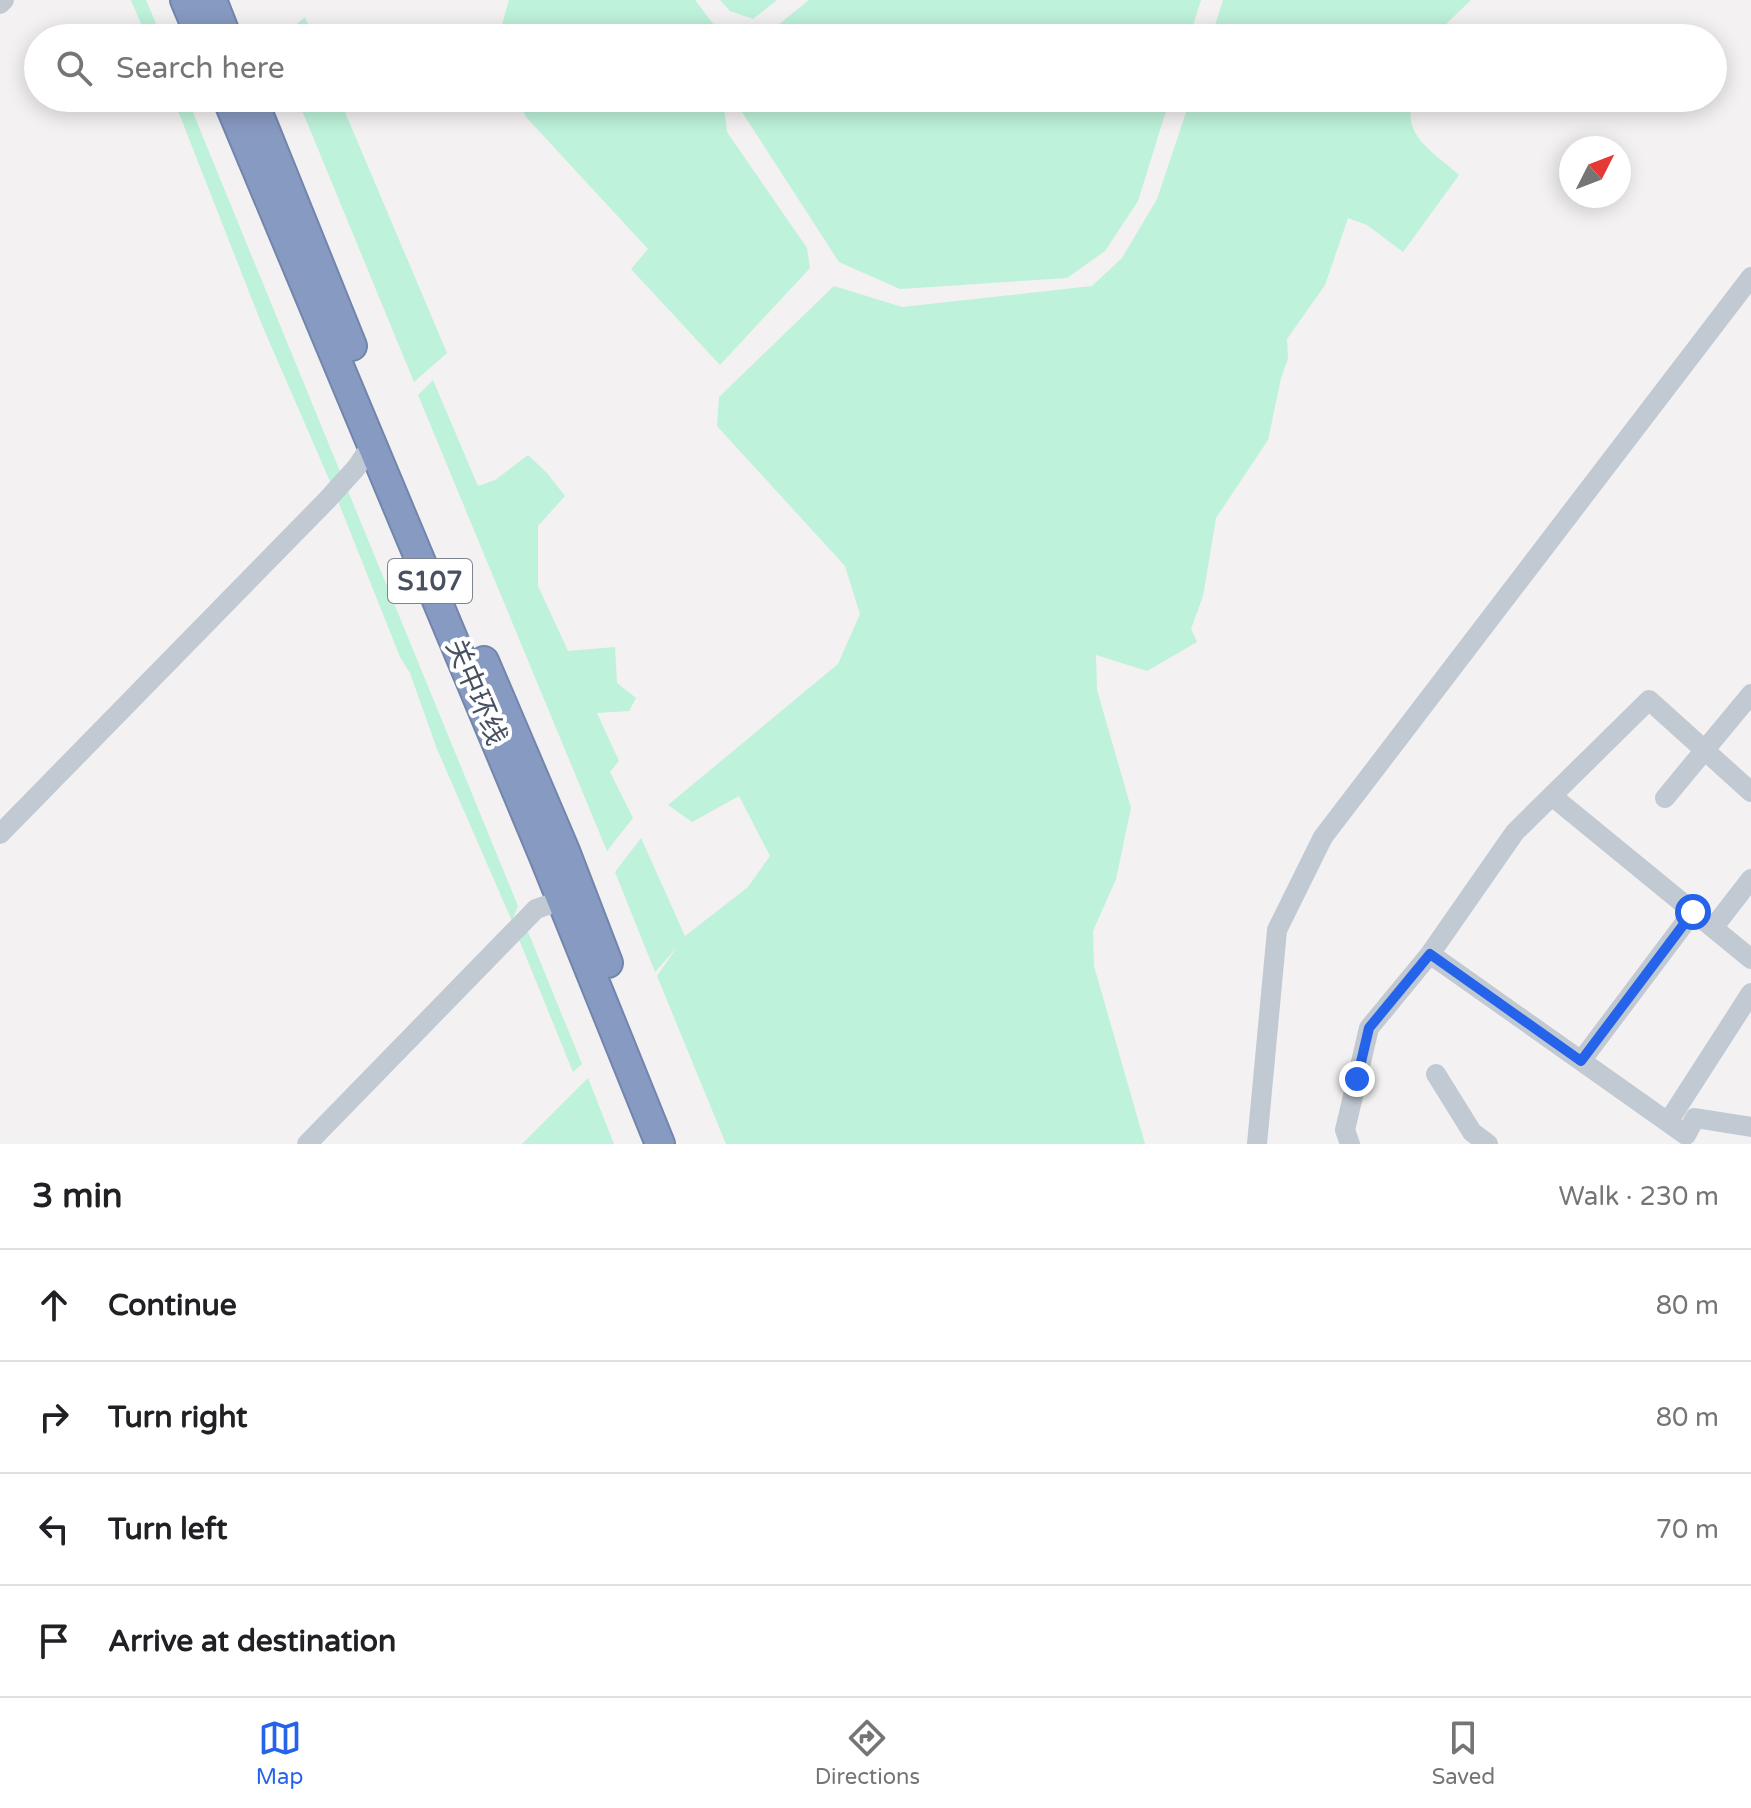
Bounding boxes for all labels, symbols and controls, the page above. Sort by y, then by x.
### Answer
search box [24,24,1727,112]
icon: search [52,46,96,90]
text: Search here [116,50,285,87]
north arrow [1559,136,1631,208]
road number: S107 [388,559,472,603]
street label: 关中环线 [438,634,514,750]
route start [1675,894,1711,930]
route end [1339,1061,1375,1097]
text: 3 min [32,1176,123,1217]
text: Walk · 230 m [1559,1181,1719,1212]
icon: ahead [32,1283,76,1327]
text: Continue [108,1287,237,1324]
text: 80 m [1656,1290,1719,1321]
icon: right [32,1395,76,1439]
text: Turn right [108,1399,248,1436]
text: 80 m [1656,1402,1719,1433]
icon: left [32,1507,76,1551]
text: Turn left [108,1511,227,1548]
text: 70 m [1656,1514,1719,1545]
icon: arrive [32,1619,76,1663]
text: Arrive at destination [108,1623,396,1660]
tab: Map [256,1716,303,1790]
tab: Directions [815,1716,920,1790]
tab: Saved [1432,1716,1495,1790]

